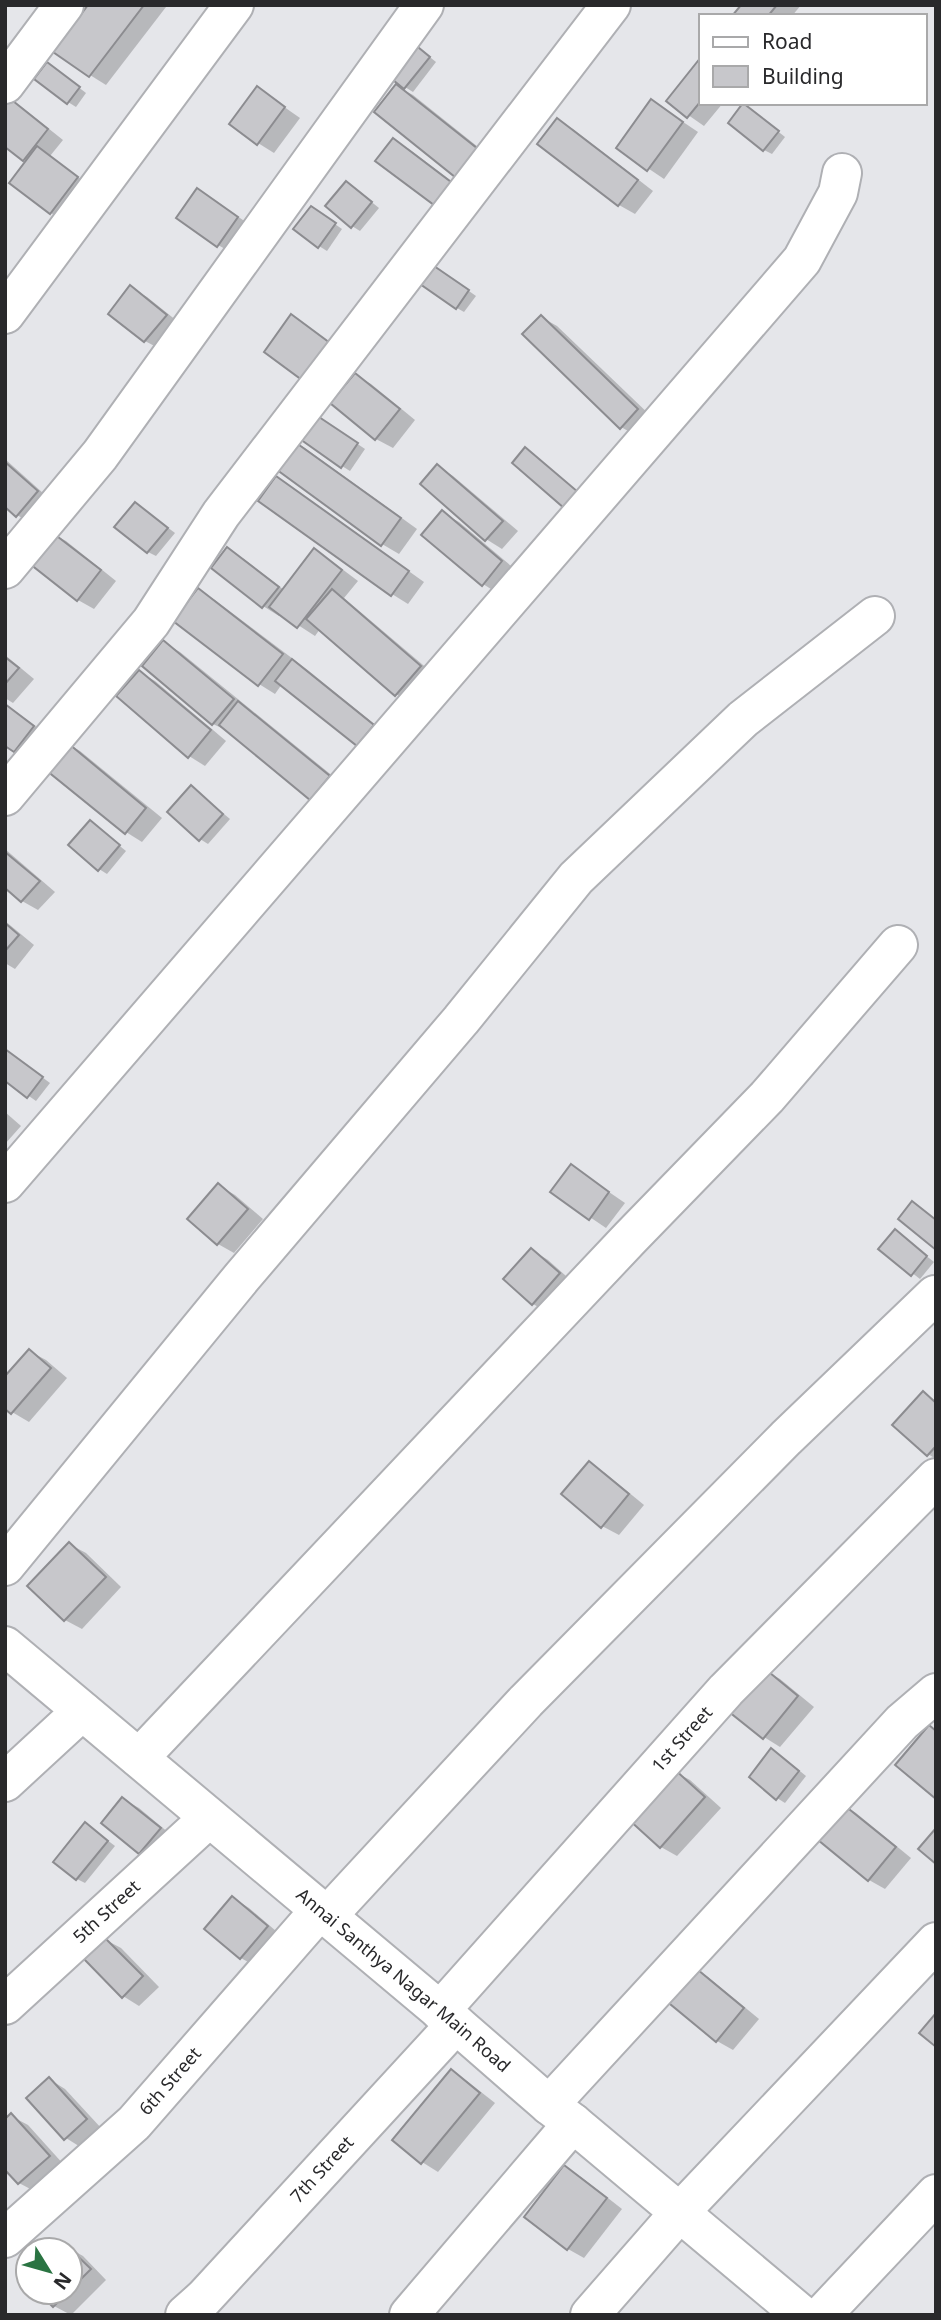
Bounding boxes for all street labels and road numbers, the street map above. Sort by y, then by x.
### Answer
street label: 1st Street [646,1700,717,1777]
street label: 5th Street [67,1874,145,1948]
street label: Annai Santhya Nagar Main Road [292,1882,516,2077]
street label: 6th Street [133,2041,206,2120]
street label: 7th Street [285,2130,359,2208]

